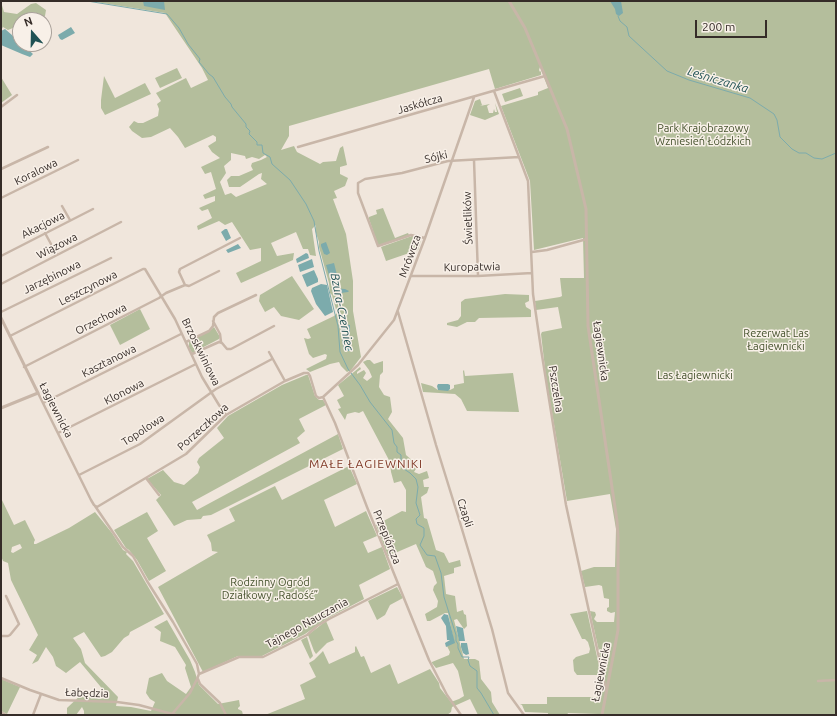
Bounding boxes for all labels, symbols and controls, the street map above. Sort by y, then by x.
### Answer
north arrow [12,12,52,52]
scale bar [697,12,769,38]
text: N [22,15,34,29]
text: 200 m [702,20,735,33]
water label: Leśniczanka [686,64,750,96]
street label: Jaskółcza [396,91,444,117]
park label: Park Krajobrazowy Wzniesień Łódzkich [655,121,751,147]
street label: Sójki [423,148,449,166]
street label: Koralowa [12,156,60,188]
street label: Świetlików [460,191,476,245]
street label: Akacjowa [19,209,67,241]
street label: Wiązowa [34,230,80,262]
street label: Mrówcza [396,233,424,279]
street label: Jarzębinowa [21,257,83,297]
street label: Kuropatwia [443,260,501,274]
street label: Leszczynowa [57,268,119,308]
water label: Bzura-Czerniec [327,272,357,352]
street label: Orzechowa [73,300,129,338]
street label: Brzoskwiniowa [179,316,223,388]
street label: Łagiewnicka [590,320,612,382]
park label: Rezerwat Las Łagiewnicki [743,326,809,352]
street label: Kasztanowa [80,342,138,380]
street label: Pszczelna [546,365,566,413]
park label: Las Łagiewnicki [657,368,733,382]
street label: Klonowa [102,376,146,408]
street label: Łagiewnicka [36,380,76,440]
street label: Porzeczkowa [175,401,231,453]
street label: Topolowa [119,411,167,449]
district label: MAŁE ŁAGIEWNIKI [309,457,423,471]
street label: Czapli [454,497,476,529]
street label: Przepiórcza [370,508,404,566]
park label: Rodzinny Ogród Działkowy „Radość” [222,575,318,601]
street label: Tajnego Nauczania [264,595,350,651]
street label: Łagiewnicka [589,641,613,703]
street label: Łabędzia [65,686,109,700]

